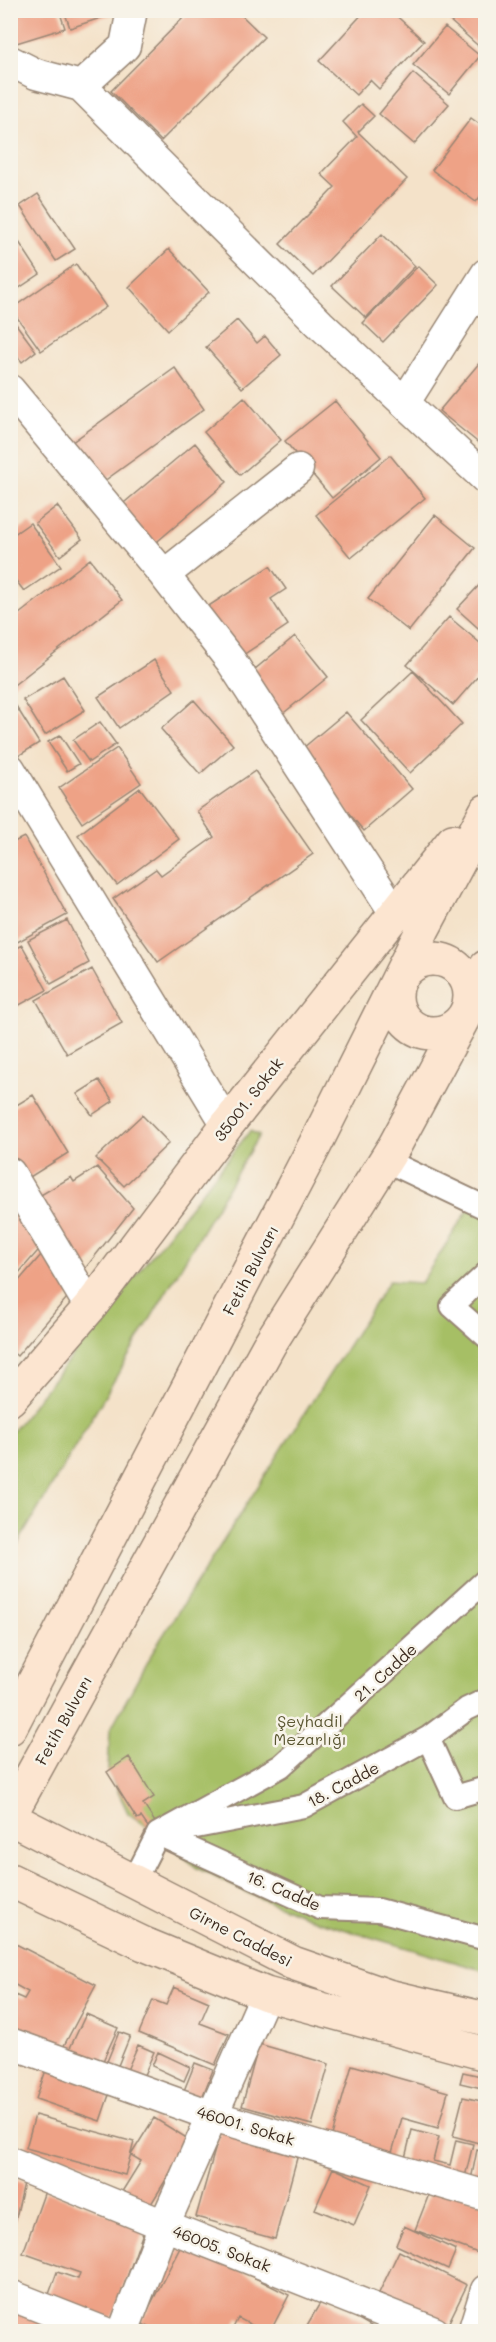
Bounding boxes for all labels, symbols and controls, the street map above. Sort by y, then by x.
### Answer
street label: 35001. Sokak [209,1053,287,1145]
street label: Fetih Bulvarı [217,1221,283,1319]
street label: 21. Cadde [349,1638,421,1706]
street label: Fetih Bulvarı [30,1672,96,1768]
park label: Şeyhadil Mezarlığı [274,1710,346,1749]
street label: 18. Cadde [304,1756,382,1812]
street label: 16. Cadde [244,1865,324,1915]
street label: Girne Caddesi [186,1901,296,1971]
street label: 46001. Sokak [195,2100,297,2150]
street label: 46005. Sokak [170,2220,274,2276]

